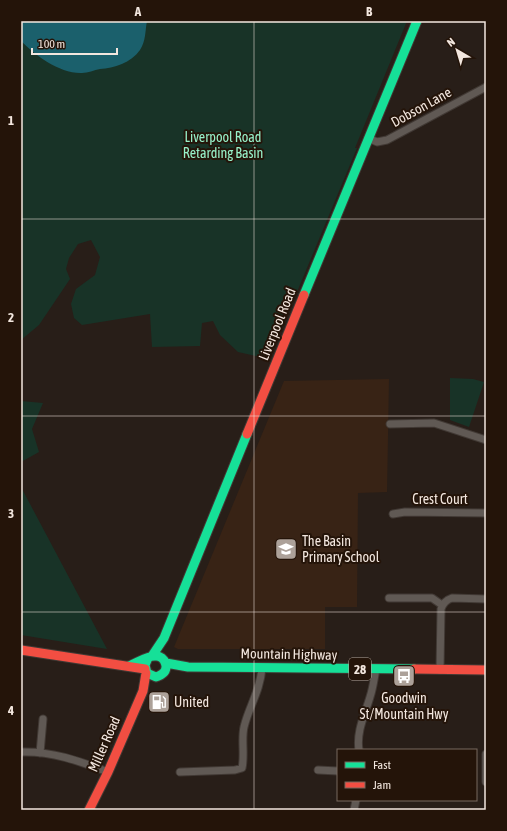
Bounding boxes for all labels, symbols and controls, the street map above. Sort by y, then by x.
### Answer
text: A [134,4,142,19]
text: B [366,4,373,19]
scale bar [32,30,117,56]
north arrow [437,30,477,70]
text: N [445,35,457,49]
text: 100 m [38,37,65,51]
street label: Dobson Lane [388,84,454,130]
text: 1 [8,113,14,128]
park label: Liverpool Road Retarding Basin [183,129,263,161]
street label: Liverpool Road [255,285,299,363]
text: 2 [8,310,14,325]
street label: Crest Court [412,491,468,507]
text: 3 [8,506,14,521]
place label: The Basin Primary School [302,533,380,565]
school or university icon: The Basin Primary School [273,536,299,562]
street label: Mountain Highway [241,645,338,663]
road number: 28 [349,658,371,680]
bus stop icon: Goodwin St/Mountain Hwy [391,663,417,689]
fuel station icon: United [146,689,172,715]
place label: Goodwin St/Mountain Hwy [360,690,449,722]
place label: United [174,694,209,710]
text: 4 [7,703,14,718]
street label: Miller Road [85,714,123,774]
legend [337,749,477,801]
text: Fast [373,758,391,772]
text: Jam [373,778,391,792]

